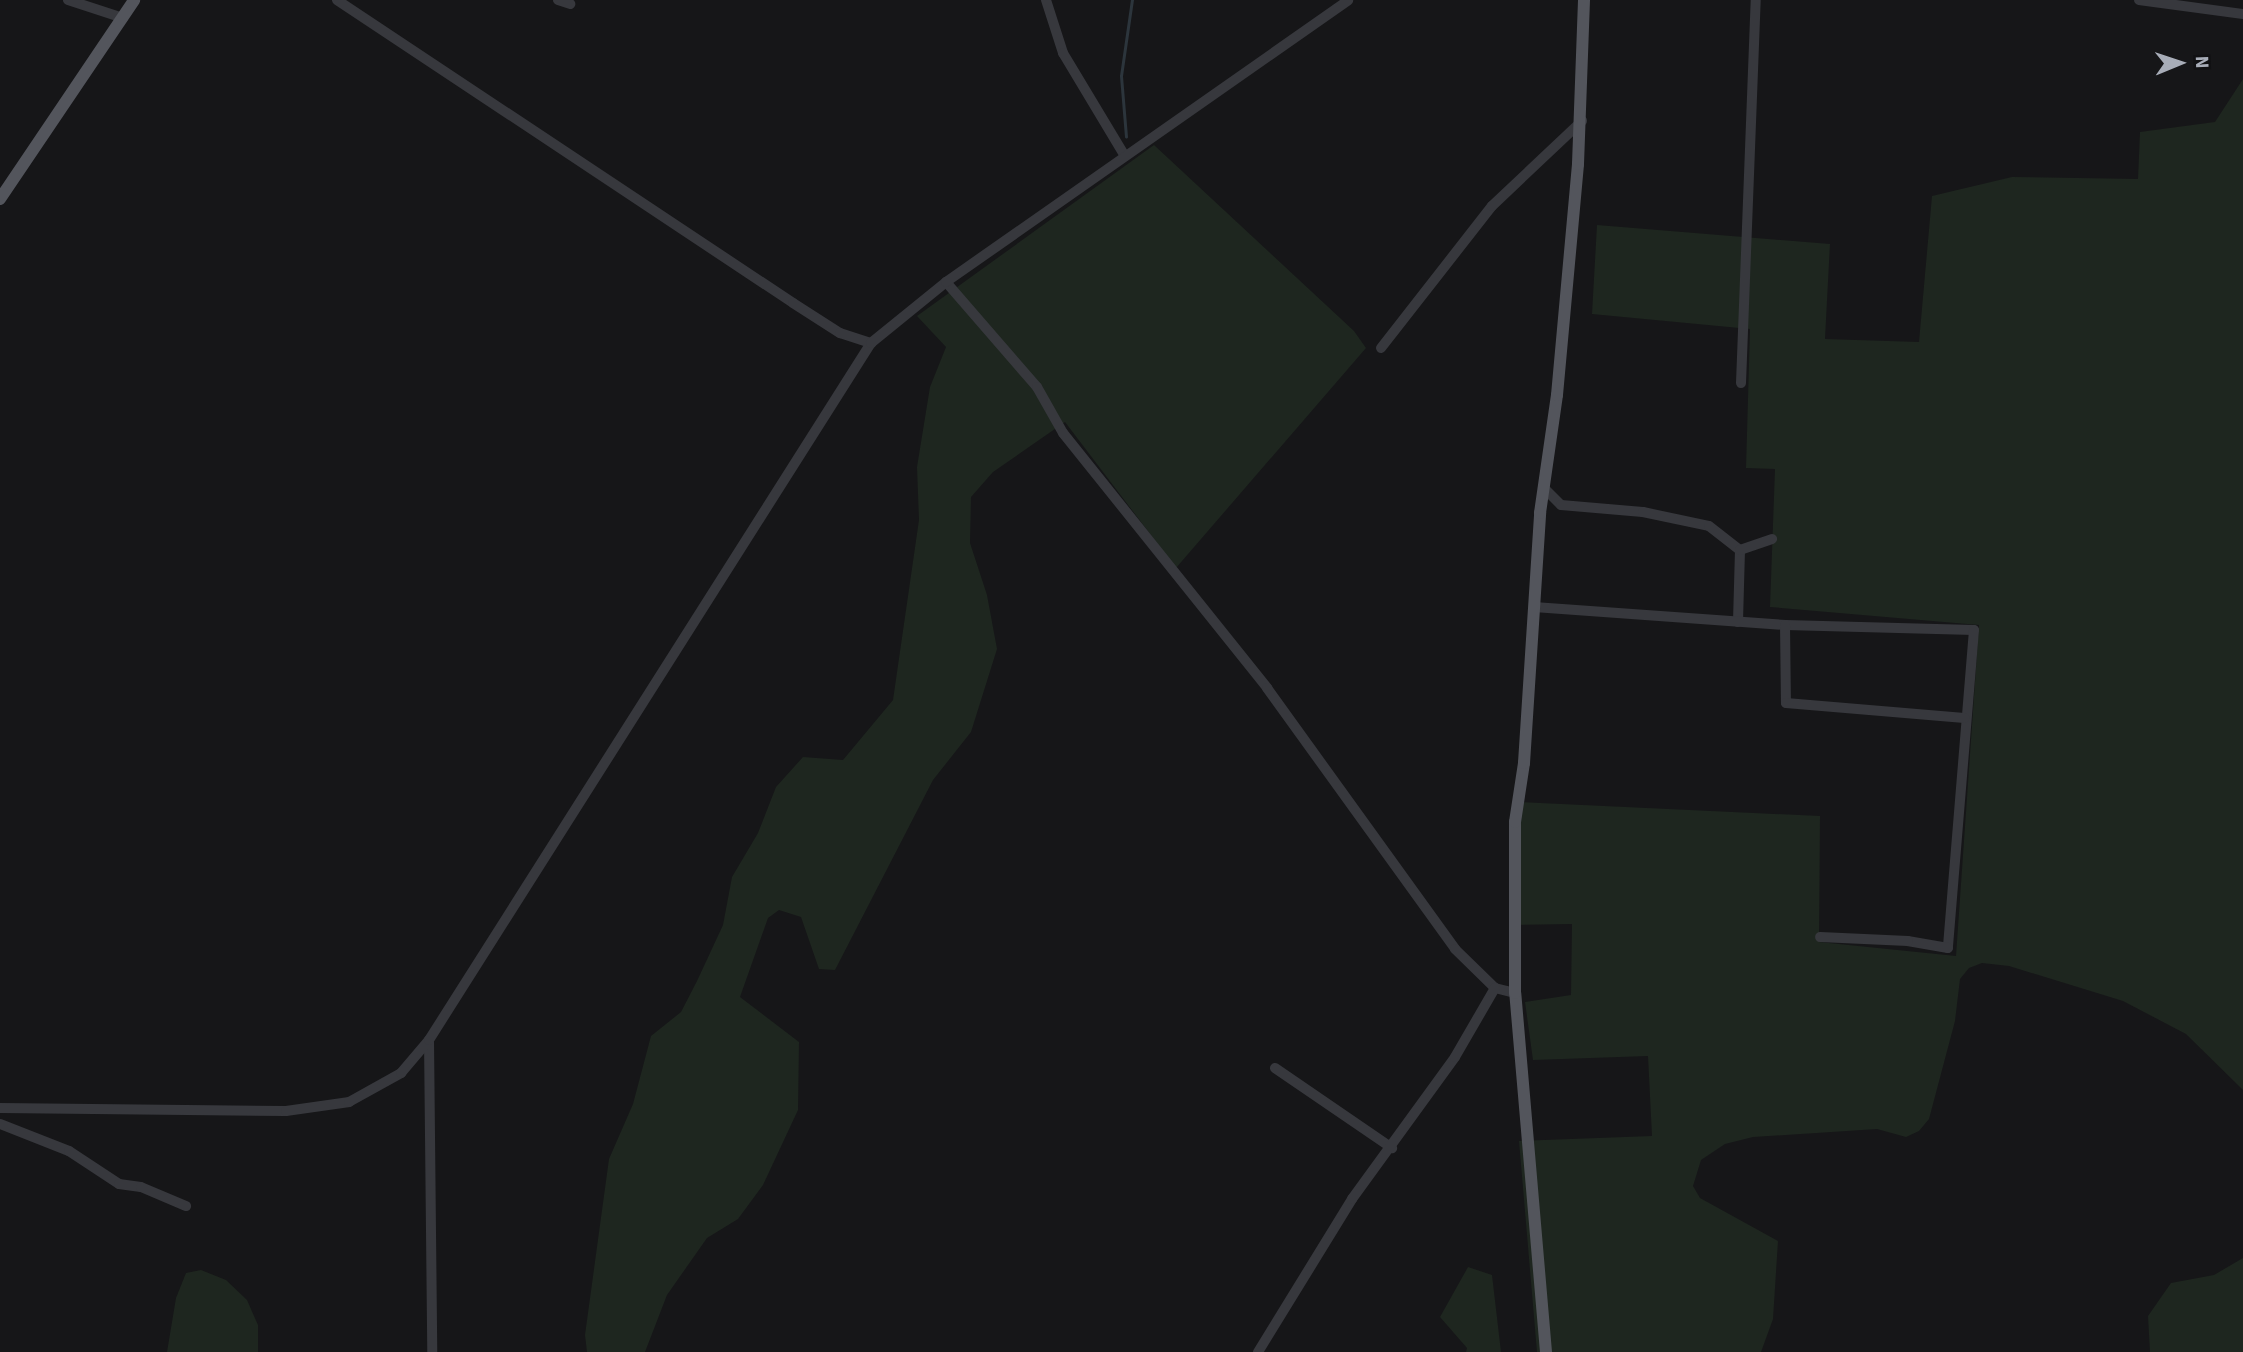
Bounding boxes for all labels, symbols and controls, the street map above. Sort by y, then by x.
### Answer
north arrow [2145,28,2215,98]
text: N [2188,55,2215,69]

